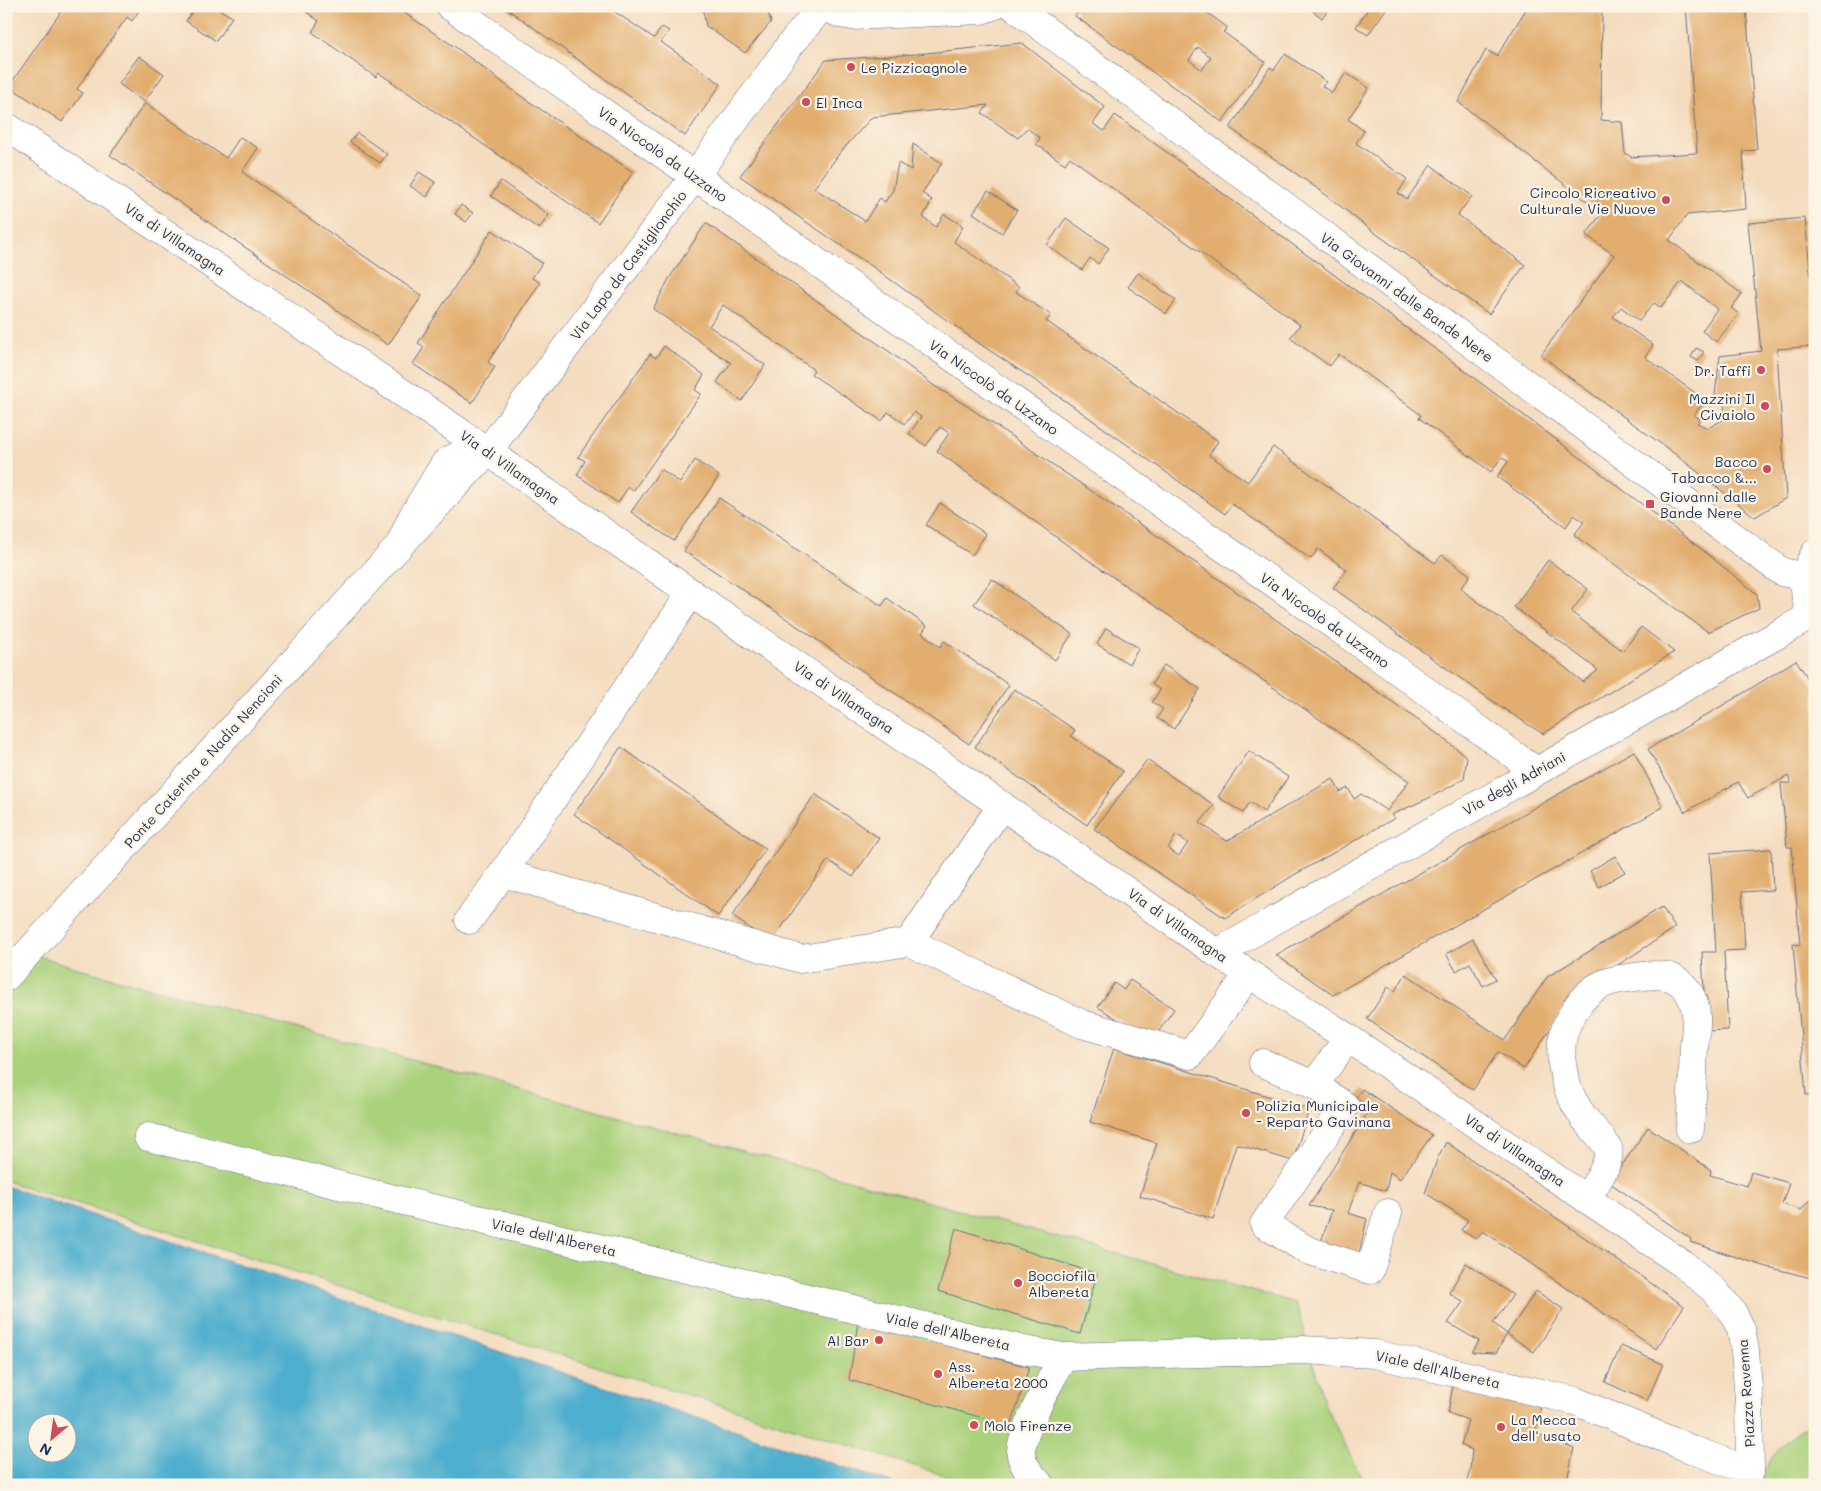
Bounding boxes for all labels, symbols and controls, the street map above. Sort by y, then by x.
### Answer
place label: Le Pizzicagnole [861,58,968,77]
marker: Le Pizzicagnole [845,61,857,73]
place label: El Inca [816,93,863,112]
marker: El Inca [800,96,812,108]
street label: Via Niccolò da Uzzano [595,102,731,206]
place label: Circolo Ricreativo Culturale Vie Nuove [1520,183,1656,218]
street label: Via Lapo da Castiglionchio [565,186,691,344]
marker: Circolo Ricreativo Culturale Vie Nuove [1660,194,1672,206]
street label: Via di Villamagna [121,198,229,280]
street label: Via Giovanni dalle Bande Nere [1317,228,1497,366]
street label: Via Niccolò da Uzzano [926,335,1062,439]
place label: Dr. Taffi [1694,361,1751,380]
marker: Dr. Taffi [1755,364,1767,376]
place label: Mazzini Il Civaiolo [1689,389,1755,424]
marker: Mazzini Il Civaiolo [1759,400,1771,412]
street label: Via di Villamagna [456,425,564,509]
place label: Bacco Tabacco &... [1671,452,1757,487]
marker: Bacco Tabacco &... [1761,463,1773,475]
place label: Giovanni dalle Bande Nere [1660,487,1757,522]
marker: Giovanni dalle Bande Nere [1644,498,1656,510]
street label: Via Niccolò da Uzzano [1257,568,1393,672]
street label: Via di Villamagna [790,656,898,738]
street label: Ponte Caterina e Nadia Nencioni [120,670,286,852]
street label: Via degli Adriani [1459,747,1569,819]
street label: Via di Villamagna [1124,883,1232,967]
place label: Polizia Municipale - Reparto Gavinana [1256,1096,1391,1131]
marker: Polizia Municipale - Reparto Gavinana [1240,1107,1252,1119]
street label: Via di Villamagna [1461,1109,1569,1191]
street label: Viale dell'Albereta [490,1213,618,1261]
place label: Bocciofila Albereta [1028,1266,1096,1301]
marker: Bocciofila Albereta [1012,1277,1024,1289]
street label: Viale dell'Albereta [884,1307,1012,1355]
place label: Al Bar [827,1331,869,1350]
marker: Al Bar [873,1334,885,1346]
street label: Piazza Ravenna [1733,1338,1759,1448]
street label: Viale dell'Albereta [1374,1345,1502,1393]
place label: Ass. Albereta 2000 [948,1357,1048,1392]
marker: Ass. Albereta 2000 [932,1368,944,1380]
place label: La Mecca dell' usato [1511,1410,1581,1445]
north arrow [28,1414,78,1464]
place label: Molo Firenze [984,1416,1072,1435]
marker: Molo Firenze [968,1419,980,1431]
marker: La Mecca dell' usato [1495,1421,1507,1433]
text: N [36,1439,55,1461]

